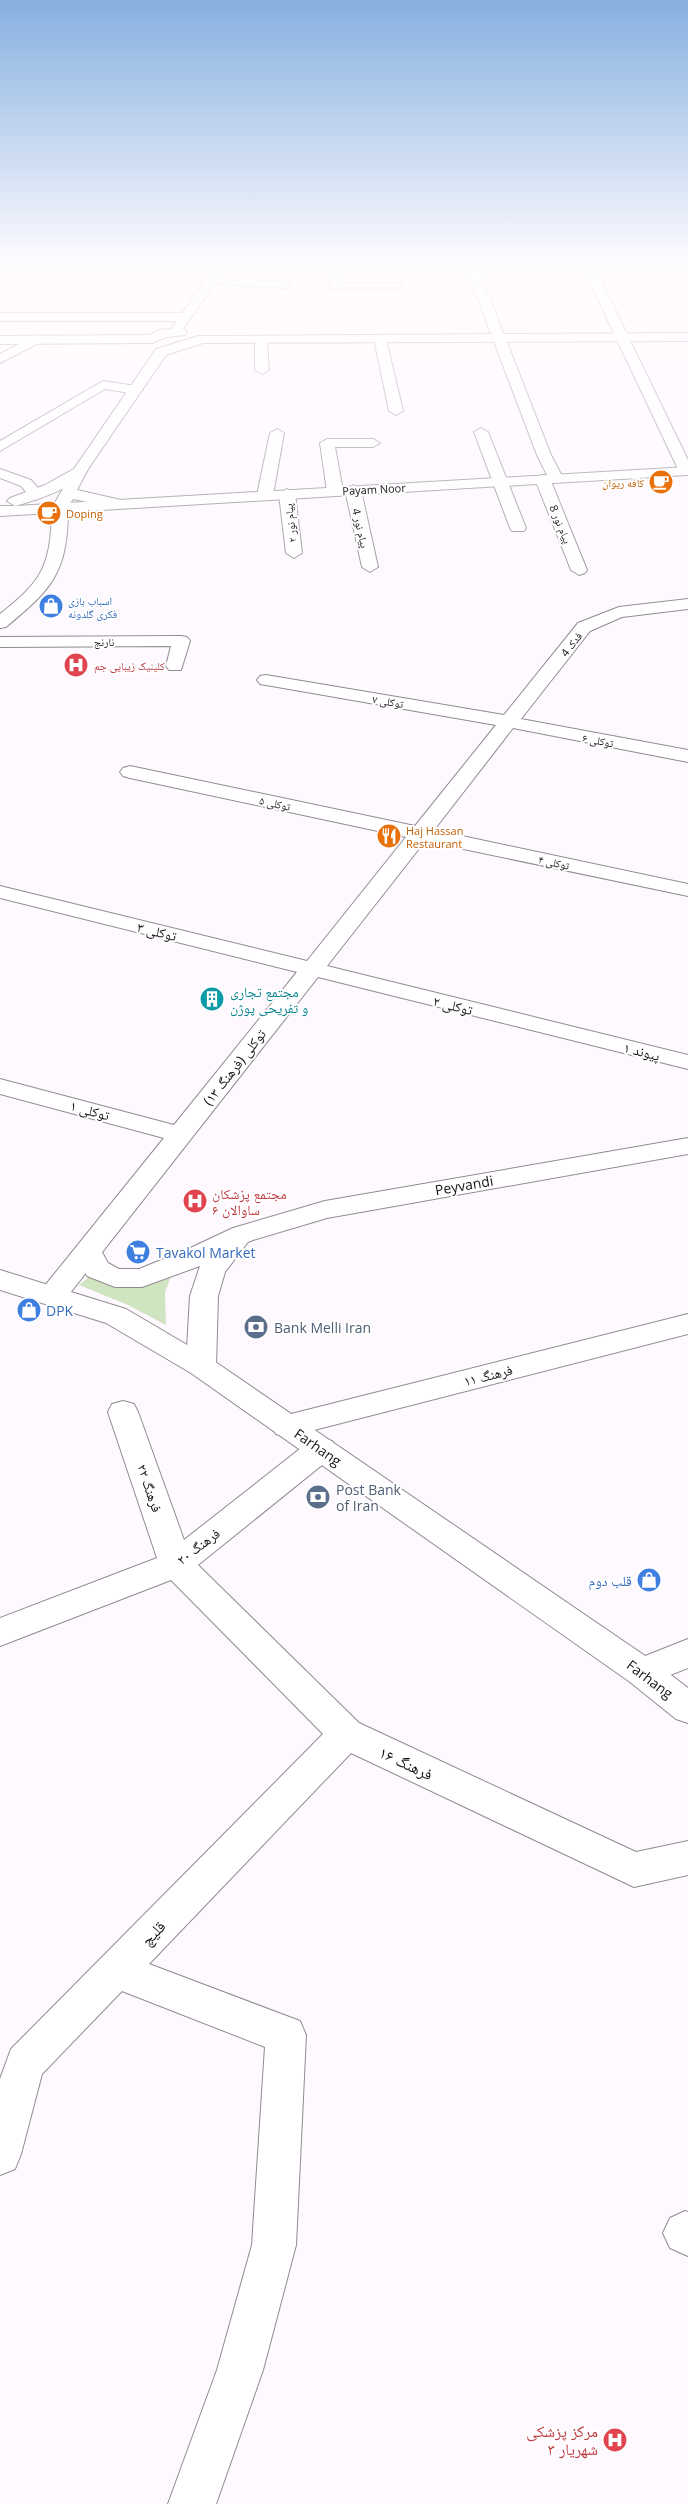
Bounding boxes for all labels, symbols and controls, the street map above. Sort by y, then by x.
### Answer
cafe icon: کافه ریوان [648,469,674,495]
place label: کافه ریوان [602,475,644,490]
street label: Payam Noor [342,480,407,498]
cafe icon: Doping [36,500,62,526]
street label: پیام نور 8 [546,502,576,546]
street label: پیام نور ۲ [280,503,300,543]
place label: Doping [66,506,103,521]
street label: پیام نور 4 [349,507,373,550]
shop icon: اسباب بازی فکری گلدونه [38,593,64,619]
place label: اسباب بازی فکری گلدونه [68,593,118,621]
street label: فدک 4 [557,628,585,659]
street label: نارنج [94,634,114,649]
hospital icon: کلینیک زیبایی جم [63,652,89,678]
place label: کلینیک زیبایی جم [94,658,165,674]
street label: توکلی ۷ [371,691,406,711]
street label: توکلی ۶ [581,730,616,751]
street label: توکلی ۵ [258,792,293,814]
restaurant icon: Haj Hassan Restaurant [376,823,402,849]
place label: Haj Hassan Restaurant [406,823,463,851]
street label: توکلی ۴ [537,851,572,873]
street label: توکلی ۳ [135,917,179,945]
place label: مجتمع تجاری و تفریحی پوژن [230,982,308,1017]
building icon: مجتمع تجاری و تفریحی پوژن [199,986,225,1012]
street label: توکلی ۲ [431,991,475,1019]
street label: توکلی (فرهنگ ۱۳) [198,1025,270,1109]
street label: پیوند ۱ [622,1037,662,1065]
street label: توکلی ۱ [68,1096,112,1124]
street label: Peyvandi [433,1171,495,1199]
place label: مجتمع پزشکان ساوالان ۶ [212,1184,287,1219]
hospital icon: مجتمع پزشکان ساوالان ۶ [182,1188,208,1214]
supermarket icon: Tavakol Market [125,1239,151,1265]
place label: Tavakol Market [156,1243,256,1262]
shop icon: DPK [16,1297,42,1323]
place label: DPK [46,1301,74,1320]
bank icon: Bank Melli Iran [243,1314,269,1340]
place label: Bank Melli Iran [274,1318,371,1337]
street label: فرهنگ ۱۱ [462,1360,515,1390]
street label: Farhang [291,1424,346,1470]
street label: فرهنگ ٢٢ [133,1461,167,1515]
place label: Post Bank of Iran [336,1480,402,1515]
bank icon: Post Bank of Iran [305,1484,331,1510]
street label: فرهنگ ٢٠ [172,1523,224,1569]
shop icon: قلب دوم [636,1567,662,1593]
place label: قلب دوم [588,1571,632,1591]
street label: Farhang [623,1655,677,1703]
street label: فرهنگ ۱۶ [376,1741,436,1785]
street label: قلیچ [136,1916,170,1950]
place label: مرکز پزشکی شهریار ۳ [526,2420,598,2460]
hospital icon: مرکز پزشکی شهریار ۳ [602,2427,628,2453]

